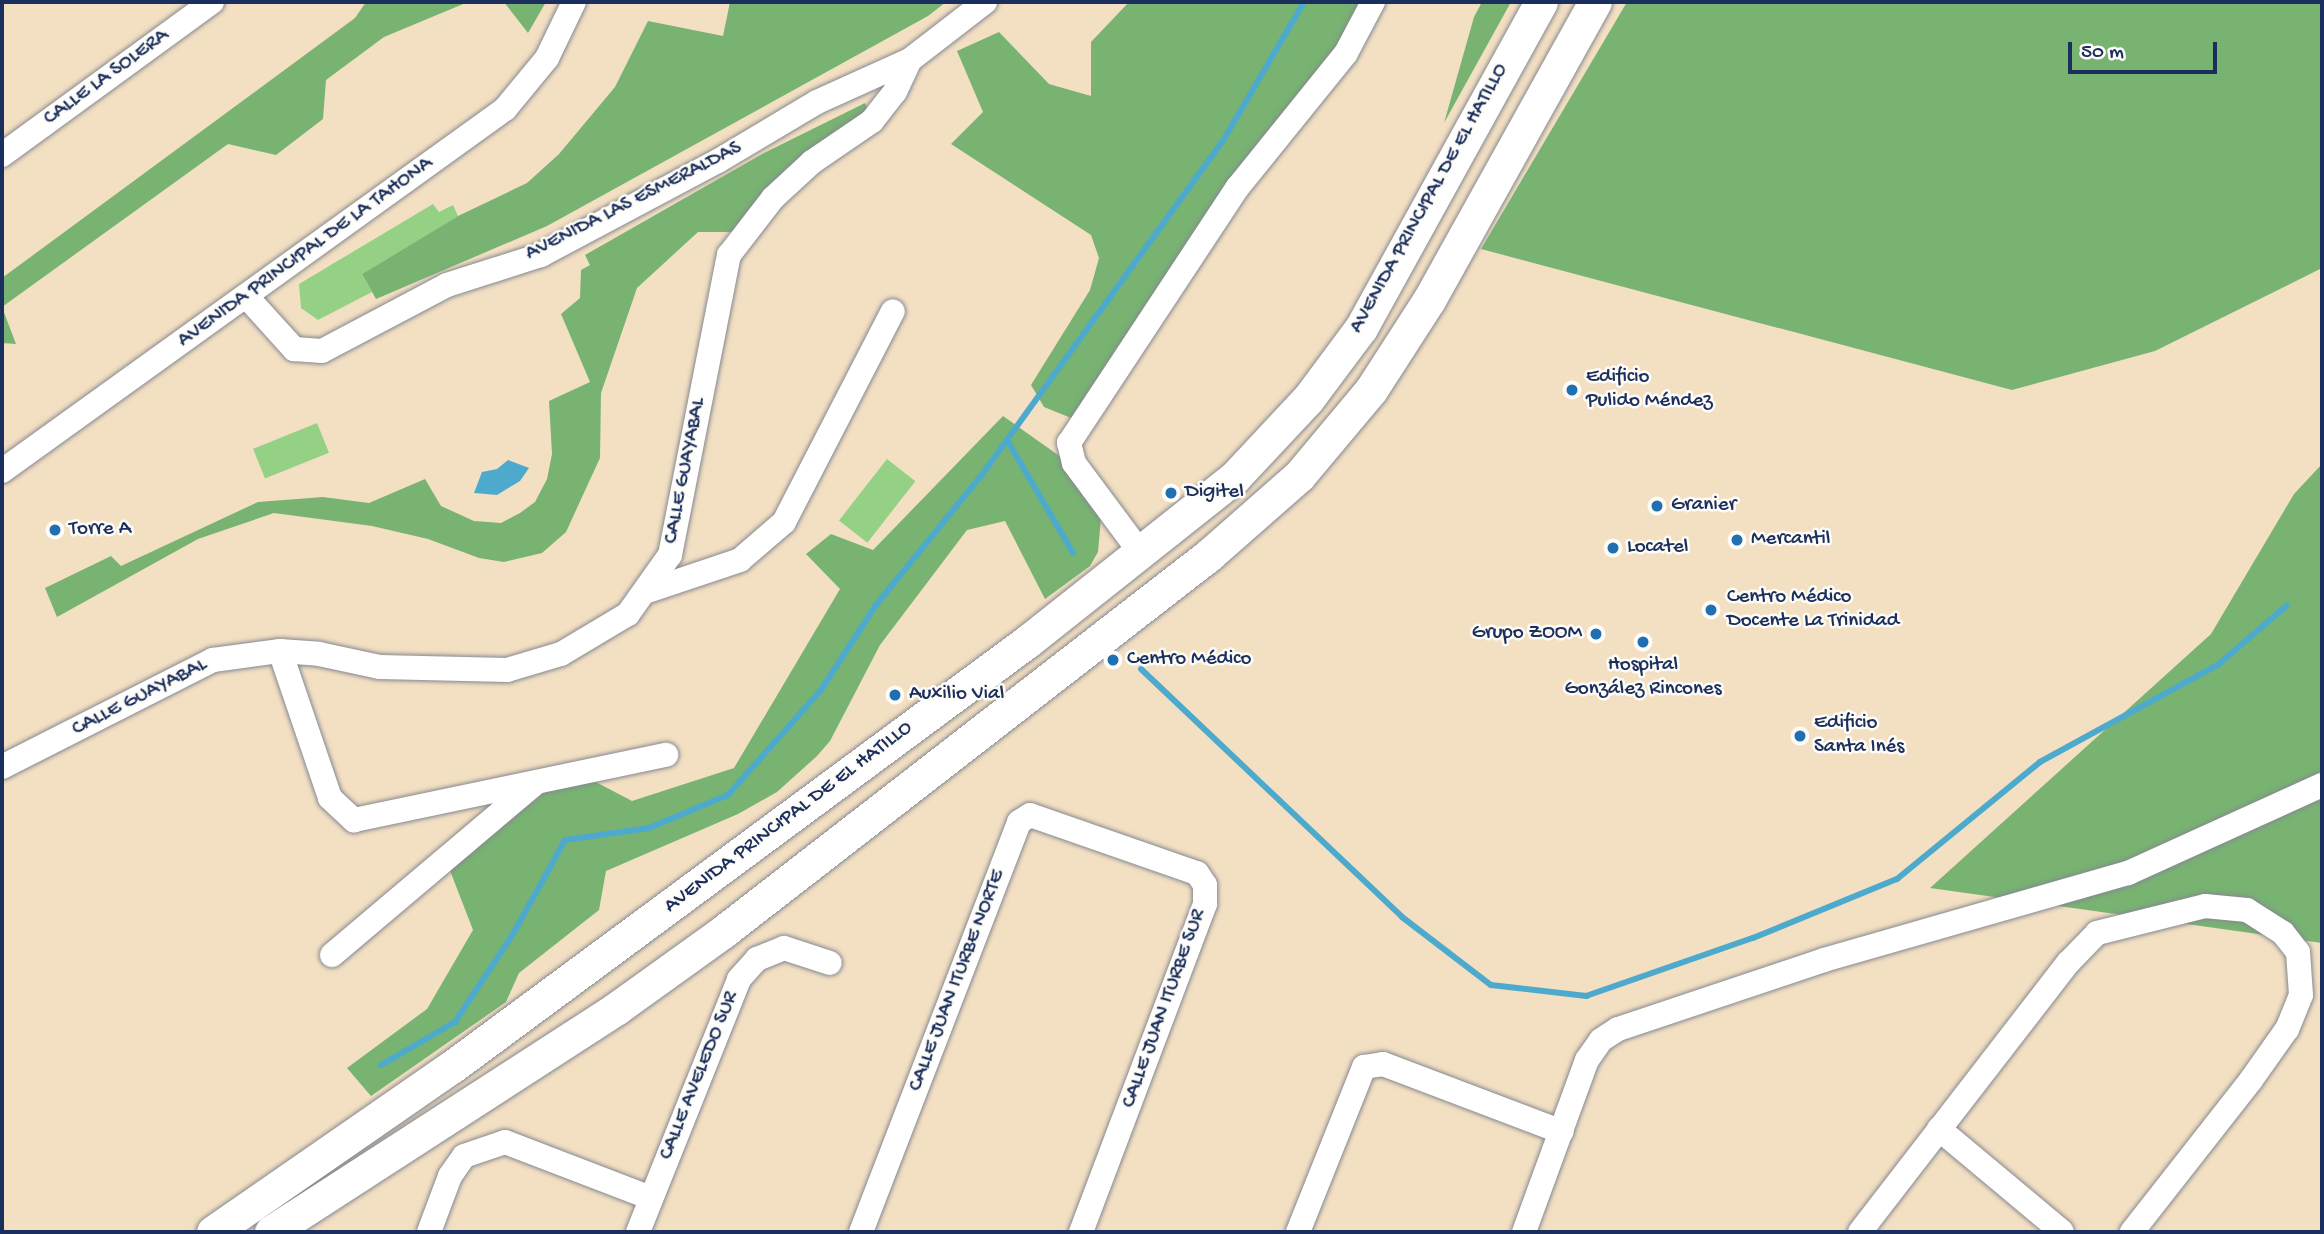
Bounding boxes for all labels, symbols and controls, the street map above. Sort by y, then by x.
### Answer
street label: CALLE LA SOLERA [39,24,175,132]
scale bar [2072,28,2221,72]
text: 50 m [2081,41,2124,66]
street label: AVENIDA PRINCIPAL DE EL HATILLO [1345,60,1515,338]
street label: AVENIDA LAS ESMERALDAS [522,136,746,268]
street label: AVENIDA PRINCIPAL DE LA TAHONA [173,152,439,354]
place label: Edificio Pulido Méndez [1586,365,1713,415]
marker: Edificio Pulido Méndez [1564,382,1580,398]
street label: CALLE GUAYABAL [660,396,712,546]
place label: Digitel [1185,480,1244,506]
marker: Digitel [1163,485,1179,501]
place label: Granier [1671,493,1736,519]
marker: Granier [1649,498,1665,514]
place label: Torre A [69,517,131,543]
marker: Torre A [47,522,63,538]
place label: Mercantil [1751,527,1830,553]
marker: Mercantil [1729,532,1745,548]
place label: Locatel [1627,535,1688,561]
marker: Locatel [1605,540,1621,556]
place label: Centro Médico Docente La Trinidad [1727,585,1899,635]
marker: Centro Médico Docente La Trinidad [1701,600,1721,620]
place label: Grupo ZOOM [1472,621,1582,647]
marker: Grupo ZOOM [1588,626,1604,642]
marker: Hospital González Rincones [1635,634,1651,650]
place label: Centro Médico [1127,647,1251,673]
marker: Centro Médico [1105,652,1121,668]
street label: CALLE GUAYABAL [68,653,212,743]
place label: Hospital González Rincones [1565,653,1721,703]
place label: Auxilio Vial [909,682,1004,708]
marker: Auxilio Vial [887,687,903,703]
place label: Edificio Santa Inés [1814,711,1904,761]
street label: AVENIDA PRINCIPAL DE EL HATILLO [660,716,918,920]
marker: Edificio Santa Inés [1792,728,1808,744]
street label: CALLE JUAN ITURBE NORTE [904,867,1012,1095]
street label: CALLE JUAN ITURBE SUR [1117,906,1213,1112]
street label: CALLE AVELEDO SUR [655,988,745,1164]

